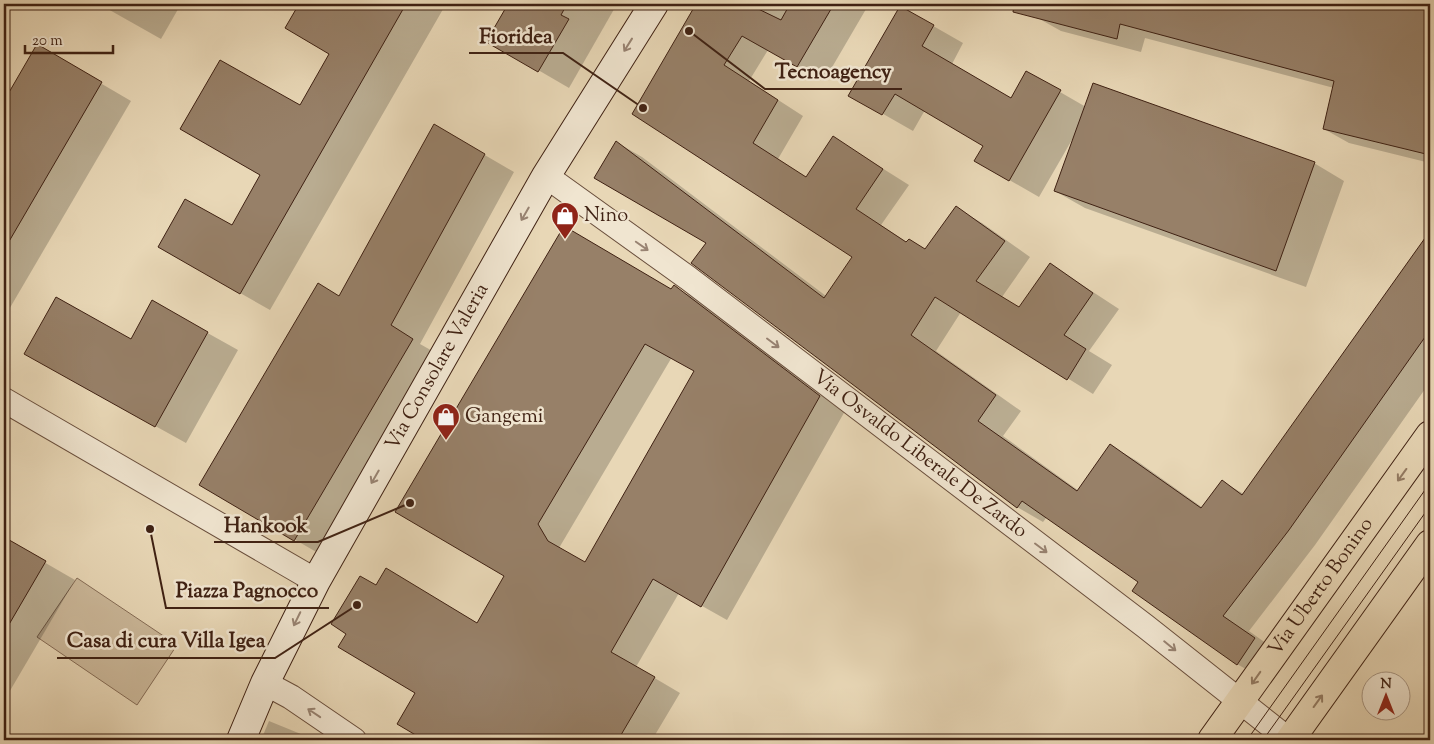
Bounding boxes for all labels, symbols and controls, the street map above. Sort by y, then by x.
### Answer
callout: Fioridea [469,17,563,53]
scale bar [25,22,112,54]
text: Fioridea [479,23,553,53]
text: 20 m [32,31,63,52]
one-way arrow [623,38,633,52]
callout: Tecnoagency [765,53,902,89]
text: Tecnoagency [775,58,892,88]
shop icon: Nino [550,201,580,240]
place label: Nino [584,202,628,231]
one-way arrow [520,206,530,221]
one-way arrow [635,241,649,251]
street label: Via Consolare Valeria [378,278,497,456]
one-way arrow [766,337,779,348]
street label: Via Osvaldo Liberale De Zardo [806,363,1033,546]
shop icon: Gangemi [431,402,461,441]
place label: Gangemi [465,403,544,432]
one-way arrow [1397,467,1407,481]
one-way arrow [370,469,380,483]
callout: Hankook [214,506,318,542]
text: Hankook [224,512,309,542]
street label: Via Uberto Bonino [1262,512,1381,662]
one-way arrow [1034,542,1047,553]
callout: Piazza Pagnocco [166,572,329,608]
text: Piazza Pagnocco [176,577,319,607]
one-way arrow [292,611,301,626]
callout: Casa di cura Villa Igea [57,622,275,658]
text: Casa di cura Villa Igea [67,627,266,657]
one-way arrow [1163,641,1176,652]
one-way arrow [1251,671,1261,685]
north arrow [1362,672,1412,722]
text: N [1380,675,1392,695]
one-way arrow [1313,694,1323,708]
one-way arrow [307,708,321,718]

